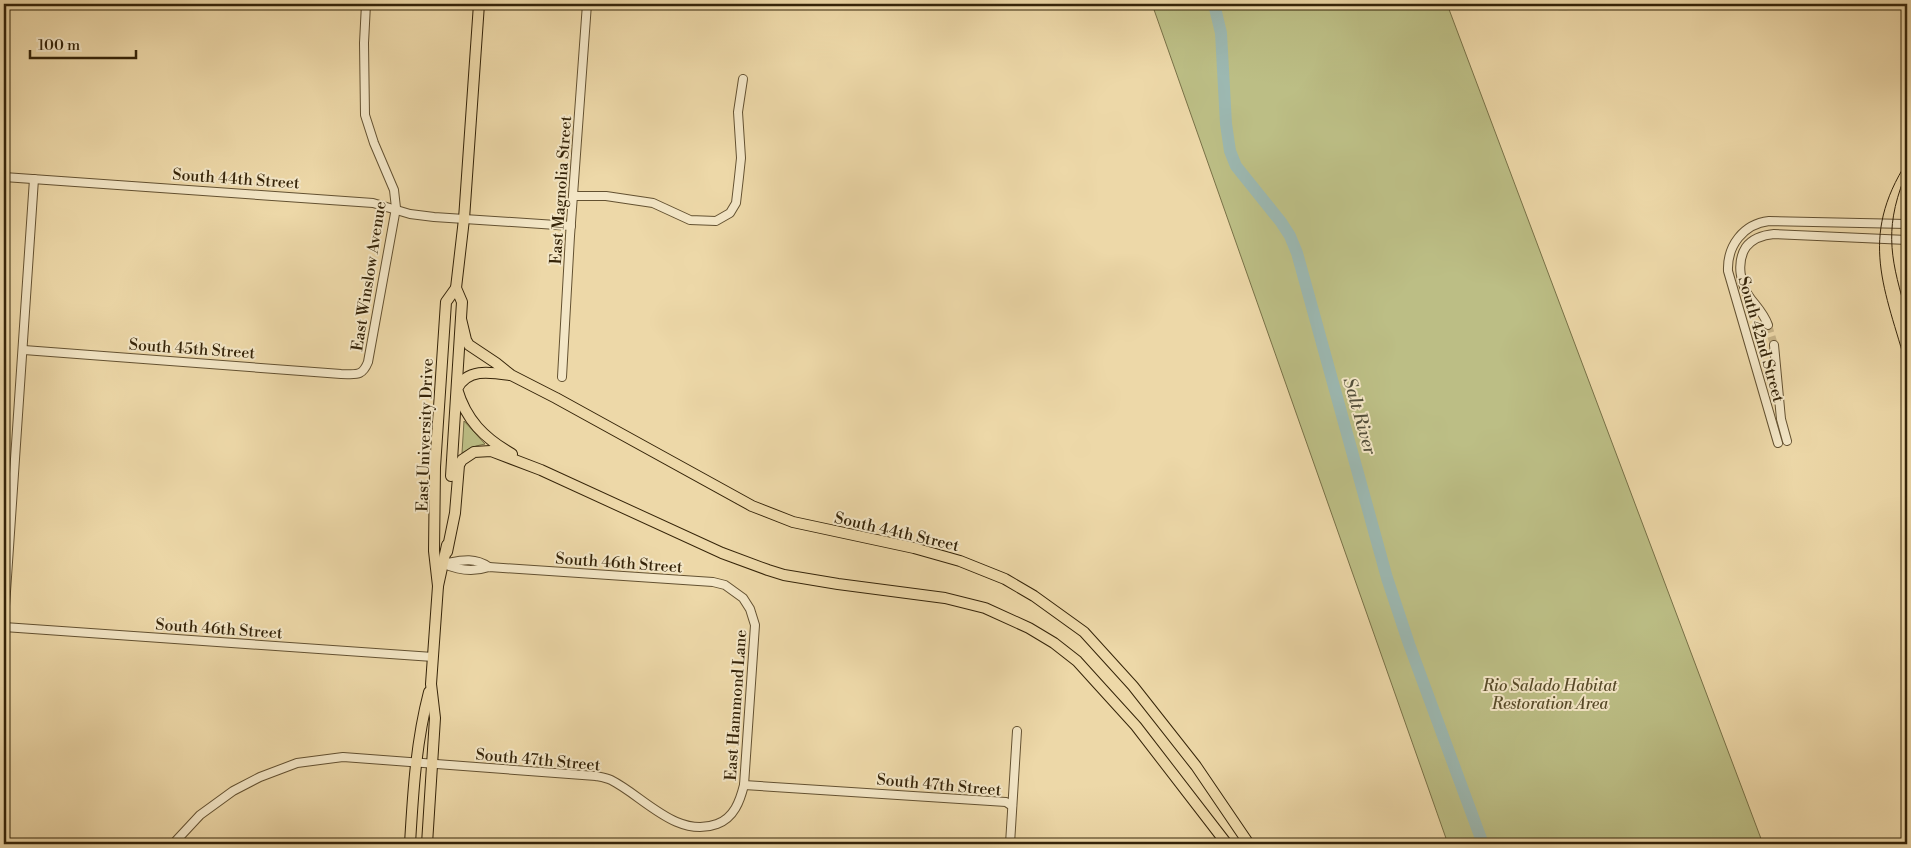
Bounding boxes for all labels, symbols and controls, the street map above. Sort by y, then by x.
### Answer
scale bar [30,28,136,60]
text: 100 m [38,36,80,55]
street label: East Magnolia Street [546,115,576,265]
street label: South 44th Street [172,165,301,193]
street label: East Winslow Avenue [347,200,391,353]
street label: South 42nd Street [1734,274,1789,405]
street label: South 45th Street [128,335,256,363]
street label: East University Drive [412,358,438,512]
water label: Salt River [1338,375,1382,458]
street label: South 44th Street [832,508,961,556]
street label: South 46th Street [555,549,683,577]
street label: South 46th Street [155,615,283,643]
street label: East Hammond Lane [721,629,751,781]
park label: Rio Salado Habitat Restoration Area [1482,676,1618,714]
street label: South 47th Street [475,745,601,775]
street label: South 47th Street [876,770,1002,800]

